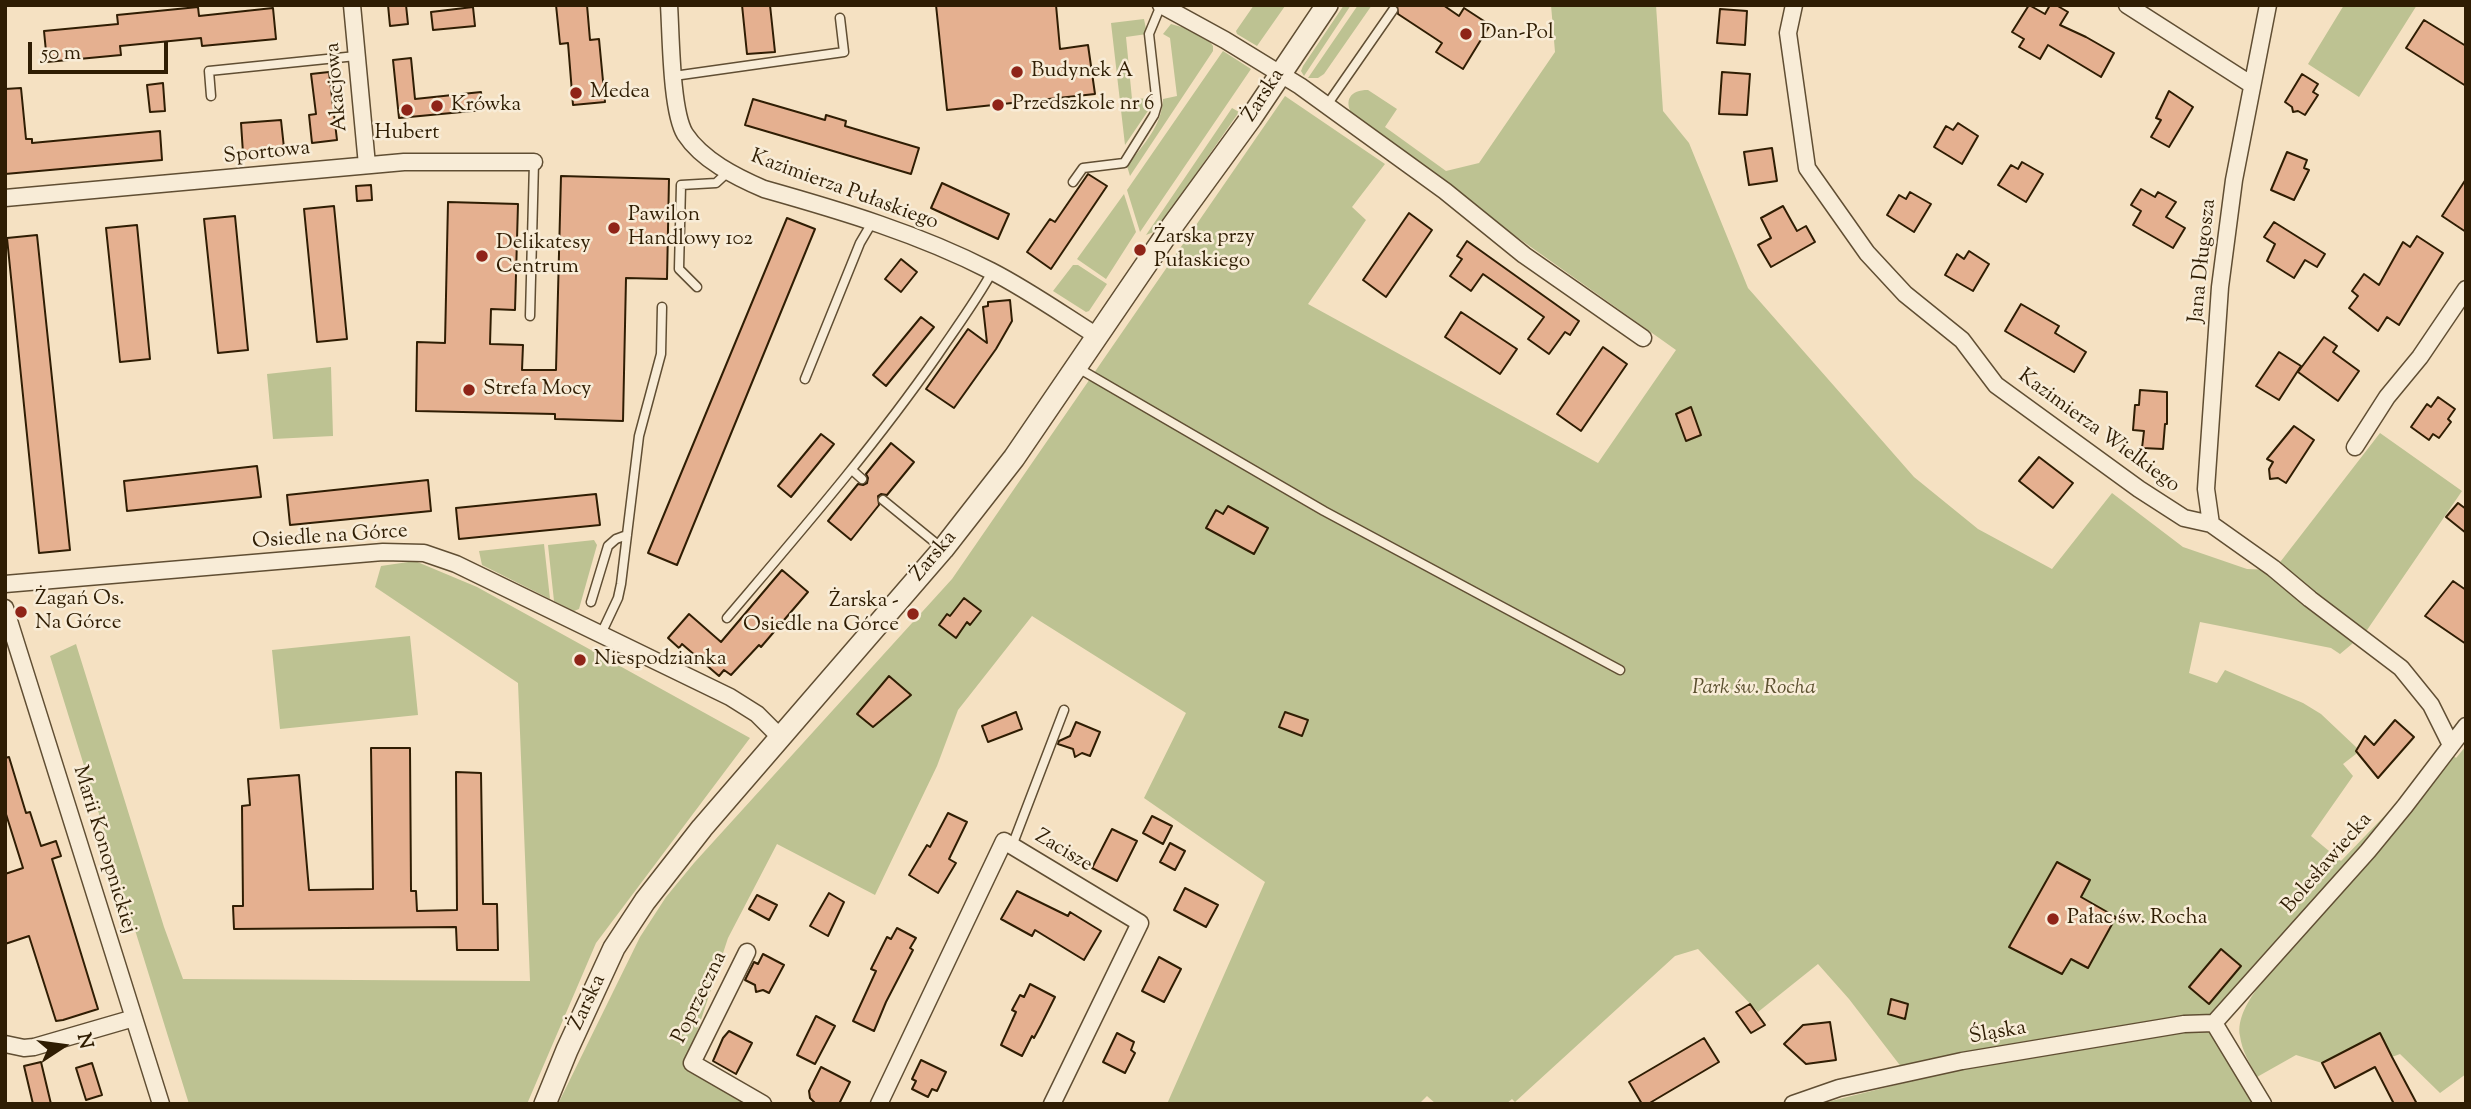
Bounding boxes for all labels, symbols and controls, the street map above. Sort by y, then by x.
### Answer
place label: Dan-Pol [1480,21,1554,47]
marker: Dan-Pol [1458,26,1474,42]
scale bar [32,28,172,72]
text: 50 m [41,39,81,69]
street label: Akacjowa [322,41,354,133]
place label: Budynek A [1031,59,1133,85]
marker: Budynek A [1009,64,1025,80]
street label: Żarska [1239,65,1291,127]
place label: Medea [590,80,650,106]
marker: Medea [568,85,584,101]
place label: Przedszkole nr 6 [1012,92,1155,118]
place label: Krówka [451,93,521,119]
marker: Przedszkole nr 6 [990,97,1006,113]
marker: Krówka [429,98,445,114]
marker: Hubert [399,102,415,118]
place label: Hubert [375,121,439,147]
street label: Sportowa [222,137,312,171]
street label: Kazimierza Pułaskiego [747,145,941,237]
street label: Jana Długosza [2185,198,2223,324]
place label: Pawilon Handlowy 102 [628,203,753,253]
marker: Pawilon Handlowy 102 [606,220,622,236]
place label: Żarska przy Pułaskiego [1154,225,1255,275]
place label: Delikatesy Centrum [496,231,591,281]
marker: Żarska przy Pułaskiego [1132,242,1148,258]
marker: Delikatesy Centrum [474,248,490,264]
street label: Kazimierza Wielkiego [2012,365,2184,499]
place label: Strefa Mocy [483,377,592,403]
marker: Strefa Mocy [461,382,477,398]
street label: Osiedle na Górce [251,520,409,556]
street label: Żarska [907,527,963,587]
place label: Żagań Os. Na Górce [35,587,124,637]
place label: Żarska - Osiedle na Górce [743,589,899,639]
marker: Żagań Os. Na Górce [13,604,29,620]
marker: Żarska - Osiedle na Górce [905,606,921,622]
place label: Niespodzianka [594,647,727,673]
marker: Niespodzianka [572,652,588,668]
park label: Park św. Rocha [1692,676,1816,702]
street label: Marii Konopnickiej [65,763,141,937]
street label: Bolesławiecka [2277,808,2379,920]
street label: Zacisze [1030,825,1096,879]
place label: Pałac św. Rocha [2067,906,2207,932]
marker: Pałac św. Rocha [2045,911,2061,927]
street label: Poprzeczna [668,948,734,1048]
street label: Żarska [565,971,613,1035]
north arrow [28,1011,98,1081]
street label: Śląska [1968,1017,2028,1051]
text: N [69,1031,99,1052]

